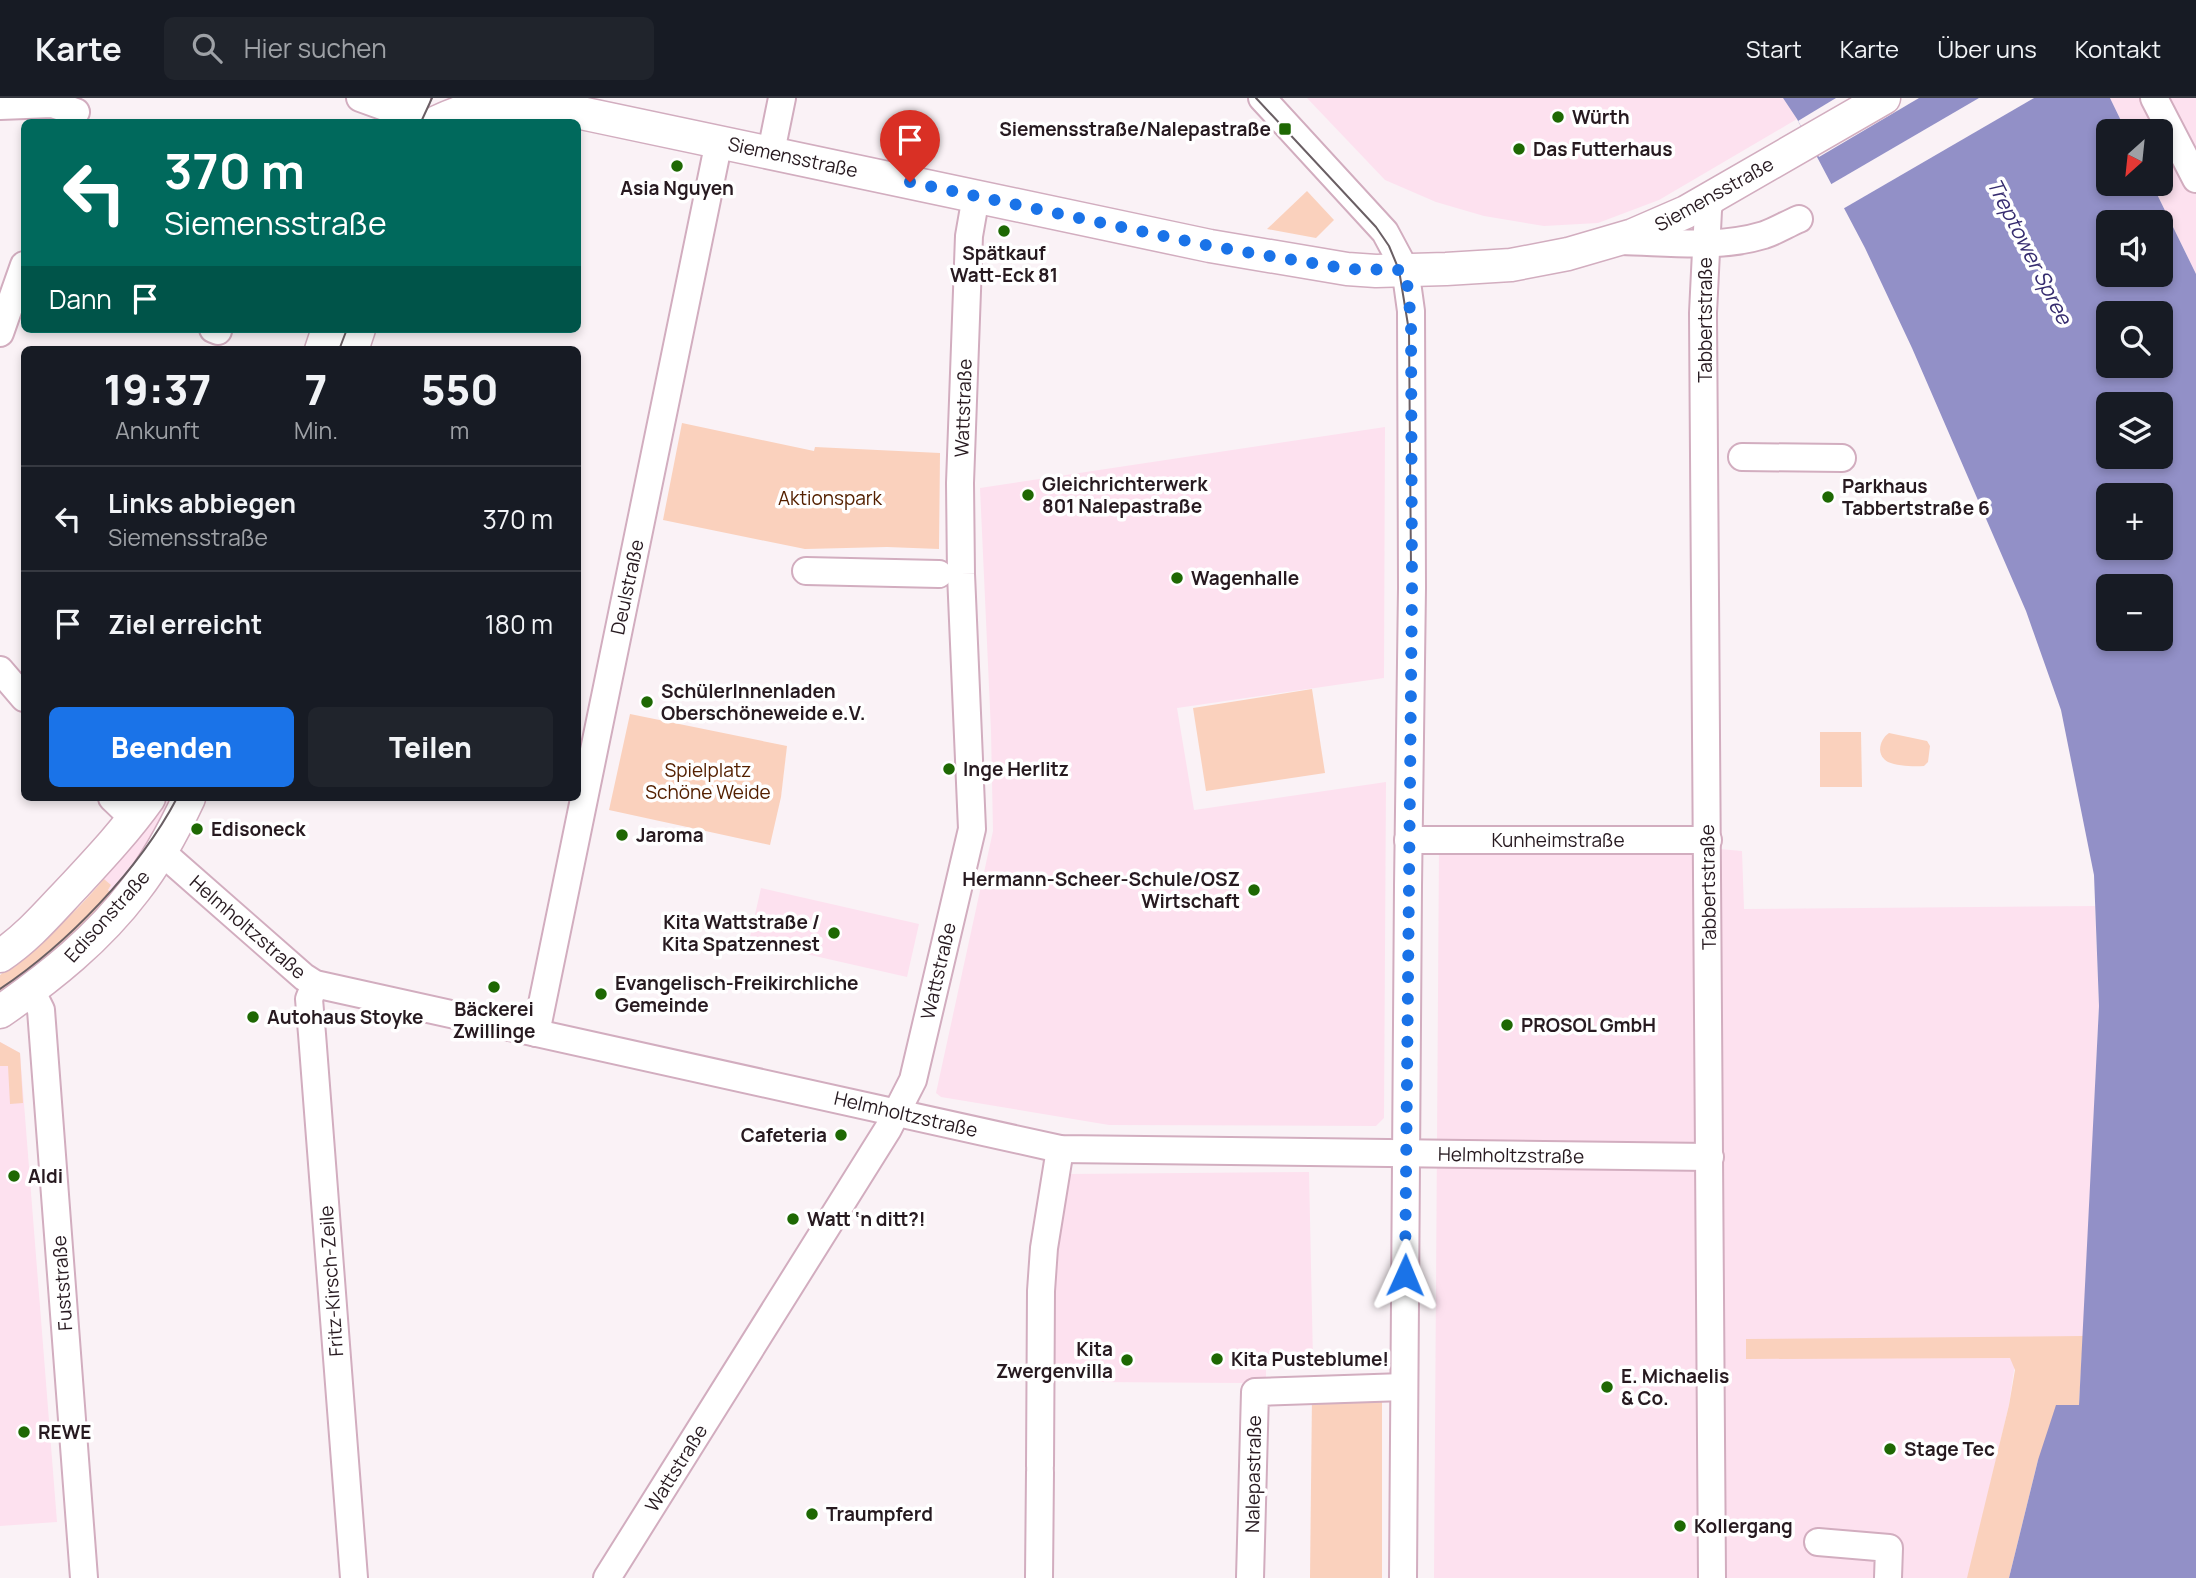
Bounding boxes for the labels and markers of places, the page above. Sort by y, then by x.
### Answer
place label: Würth [1572,104,1630,130]
marker: Würth [1550,109,1566,125]
pin [880,110,940,182]
place label: Siemensstraße/Nalepastraße [999,116,1271,142]
marker: Siemensstraße/Nalepastraße [1277,121,1293,137]
place label: Das Futterhaus [1533,136,1673,162]
marker: Das Futterhaus [1511,141,1527,157]
marker: Asia Nguyen [669,158,685,174]
place label: Asia Nguyen [620,175,734,201]
marker: Spätkauf Watt-Eck 81 [996,223,1012,239]
place label: Spätkauf Watt-Eck 81 [950,240,1058,288]
place label: Gleichrichterwerk 801 Nalepastraße [1042,471,1208,519]
place label: Parkhaus Tabbertstraße 6 [1842,473,1990,521]
marker: Gleichrichterwerk 801 Nalepastraße [1020,487,1036,503]
marker: Parkhaus Tabbertstraße 6 [1820,489,1836,505]
place label: Wagenhalle [1191,565,1299,591]
marker: Wagenhalle [1169,570,1185,586]
place label: SchülerInnenladen Oberschöneweide e.V. [661,678,865,726]
marker: SchülerInnenladen Oberschöneweide e.V. [639,694,655,710]
place label: Inge Herlitz [963,756,1069,782]
marker: Inge Herlitz [941,761,957,777]
place label: Edisoneck [211,816,306,842]
marker: Edisoneck [189,821,205,837]
place label: Jaroma [636,822,704,848]
marker: Jaroma [614,827,630,843]
place label: Hermann-Scheer-Schule/OSZ Wirtschaft [962,866,1240,914]
marker: Hermann-Scheer-Schule/OSZ Wirtschaft [1246,882,1262,898]
place label: Kita Wattstraße / Kita Spatzennest [662,909,820,957]
marker: Kita Wattstraße / Kita Spatzennest [826,925,842,941]
place label: Evangelisch-Freikirchliche Gemeinde [615,970,859,1018]
marker: Bäckerei Zwillinge [486,979,502,995]
marker: Evangelisch-Freikirchliche Gemeinde [593,986,609,1002]
place label: Bäckerei Zwillinge [452,996,536,1044]
place label: Autohaus Stoyke [267,1004,424,1030]
marker: Autohaus Stoyke [245,1009,261,1025]
place label: PROSOL GmbH [1521,1012,1656,1038]
marker: PROSOL GmbH [1499,1017,1515,1033]
place label: Cafeteria [741,1122,827,1148]
marker: Cafeteria [833,1127,849,1143]
place label: Aldi [28,1163,63,1189]
marker: Aldi [6,1168,22,1184]
place label: Watt ‘n ditt?! [807,1206,926,1232]
marker: Watt ‘n ditt?! [785,1211,801,1227]
place label: Kita Zwergenvilla [996,1336,1113,1384]
place label: Kita Pusteblume! [1231,1346,1389,1372]
marker: Kita Pusteblume! [1209,1351,1225,1367]
marker: Kita Zwergenvilla [1119,1352,1135,1368]
place label: E. Michaelis & Co. [1621,1363,1729,1411]
marker: E. Michaelis & Co. [1599,1379,1615,1395]
place label: REWE [38,1419,91,1445]
marker: REWE [16,1424,32,1440]
place label: Stage Tec [1904,1436,1995,1462]
marker: Stage Tec [1882,1441,1898,1457]
place label: Traumpferd [826,1501,933,1527]
marker: Traumpferd [804,1506,820,1522]
place label: Kollergang [1694,1513,1793,1539]
marker: Kollergang [1672,1518,1688,1534]

